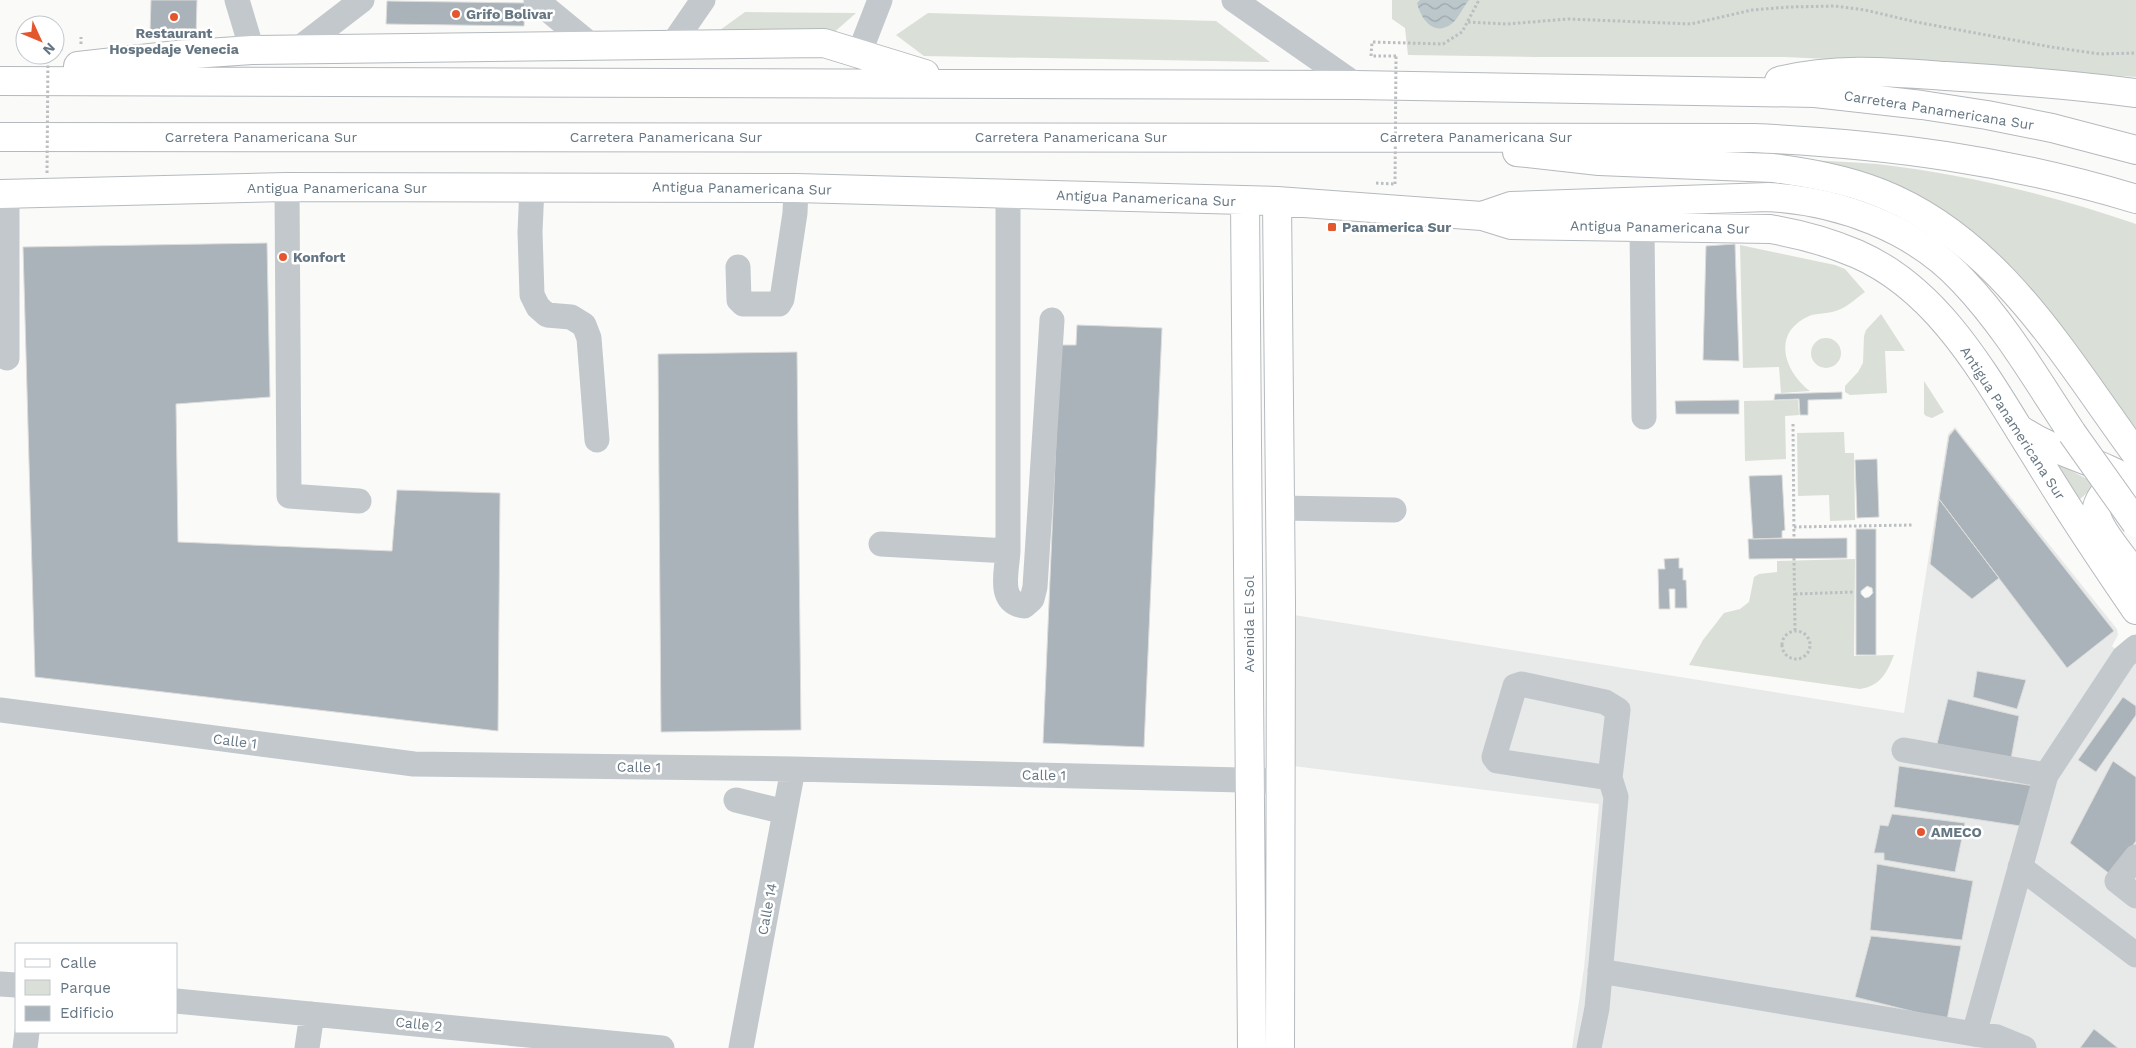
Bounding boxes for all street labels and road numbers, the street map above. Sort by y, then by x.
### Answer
street label: Carretera Panamericana Sur [1843,87,2036,133]
street label: Carretera Panamericana Sur [165,129,357,145]
street label: Carretera Panamericana Sur [570,129,762,145]
street label: Carretera Panamericana Sur [975,129,1167,145]
street label: Carretera Panamericana Sur [1380,129,1572,145]
street label: Antigua Panamericana Sur [652,178,832,198]
street label: Antigua Panamericana Sur [247,180,427,196]
street label: Antigua Panamericana Sur [1056,187,1236,209]
street label: Antigua Panamericana Sur [1570,217,1750,237]
street label: Antigua Panamericana Sur [1957,343,2069,503]
street label: Avenida El Sol [1241,575,1257,672]
street label: Calle 1 [212,730,258,752]
street label: Calle 1 [617,759,661,775]
street label: Calle 1 [1022,767,1066,783]
street label: Calle 14 [754,882,780,936]
street label: Calle 2 [395,1014,443,1034]

